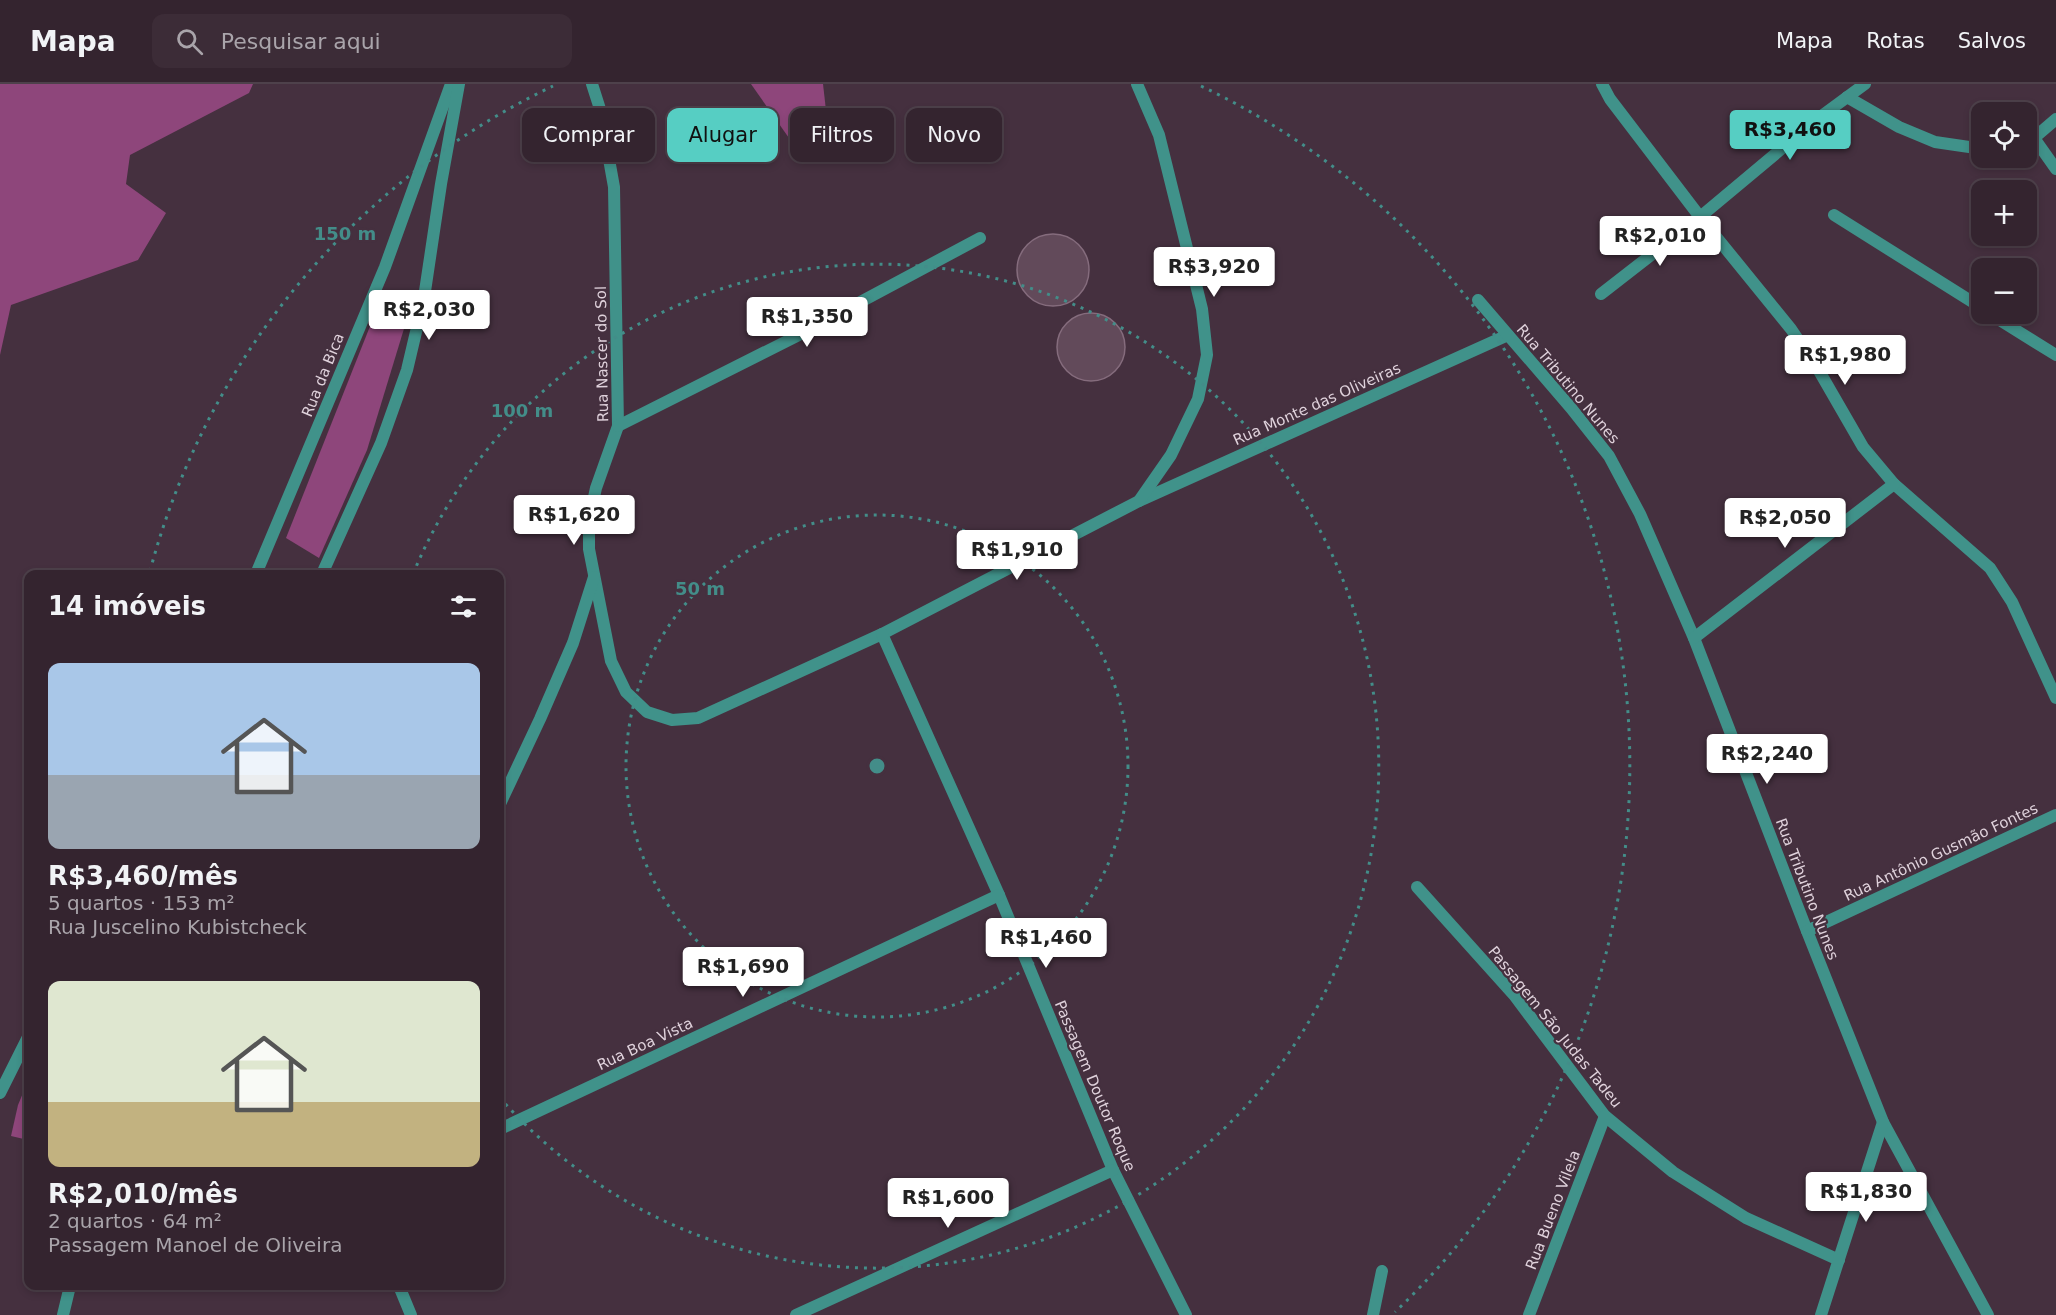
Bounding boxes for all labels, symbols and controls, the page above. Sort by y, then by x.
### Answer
search box [152,14,572,68]
text: Mapa [30,25,116,58]
icon: search [173,25,206,58]
text: Pesquisar aqui [221,29,381,54]
text: Mapa [1776,29,1833,53]
text: Rotas [1866,29,1925,53]
text: Salvos [1958,29,2026,53]
map controls [1971,102,2037,324]
button: locate [1971,102,2037,168]
chip: Comprar [522,108,655,162]
chip: Alugar [667,108,778,162]
chip: Filtros [790,108,894,162]
chip: Novo [906,108,1002,162]
pin: R$3,460 [1735,110,1845,161]
text: R$3,460 [1744,117,1836,141]
button: + [1971,180,2037,246]
pin: R$2,010 [1605,216,1715,267]
text: 150 m [314,223,376,244]
text: R$2,010 [1614,223,1706,247]
pin: R$3,920 [1159,247,1269,298]
text: R$3,920 [1168,254,1260,278]
button: − [1971,258,2037,324]
street label: Rua Nascer do Sol [592,286,612,422]
pin: R$2,030 [374,290,484,341]
text: R$2,030 [383,297,475,321]
pin: R$1,350 [752,297,862,348]
text: R$1,350 [761,304,853,328]
street label: Rua Tributino Nunes [1513,321,1623,447]
street label: Rua da Bica [298,331,348,419]
pin: R$1,980 [1790,335,1900,386]
text: R$1,980 [1799,342,1891,366]
street label: Rua Monte das Oliveiras [1230,359,1404,449]
text: 100 m [491,400,553,421]
pin: R$1,620 [519,495,629,546]
pin: R$2,050 [1730,498,1840,549]
text: R$1,620 [528,502,620,526]
text: R$2,050 [1739,505,1831,529]
pin: R$1,910 [962,530,1072,581]
text: R$1,910 [971,537,1063,561]
text: 50 m [675,578,725,599]
icon: filters [447,590,480,623]
text: 14 imóveis [48,591,206,621]
icon: home [210,702,318,810]
pin: R$2,240 [1712,734,1822,785]
text: R$2,240 [1721,741,1813,765]
centre of rings [867,756,887,776]
street label: Rua Antônio Gusmão Fontes [1841,799,2041,905]
street label: Rua Tributino Nunes [1772,816,1842,963]
text: R$3,460/mês [48,861,238,891]
text: 5 quartos · 153 m² [48,891,235,915]
text: Rua Juscelino Kubistcheck [48,915,307,939]
pin: R$1,460 [991,918,1101,969]
text: R$1,460 [1000,925,1092,949]
street label: Passagem São Judas Tadeu [1484,943,1626,1111]
pin: R$1,690 [688,947,798,998]
text: R$1,690 [697,954,789,978]
street label: Passagem Doutor Roque [1051,998,1139,1174]
street label: Rua Boa Vista [594,1014,696,1074]
icon: home [210,1020,318,1128]
street label: Rua Bueno Vilela [1522,1148,1584,1272]
pin: R$1,830 [1811,1172,1921,1223]
pin: R$1,600 [893,1178,1003,1229]
text: R$2,010/mês [48,1179,238,1209]
text: R$1,830 [1820,1179,1912,1203]
text: R$1,600 [902,1185,994,1209]
text: 2 quartos · 64 m² [48,1209,222,1233]
text: Passagem Manoel de Oliveira [48,1233,342,1257]

